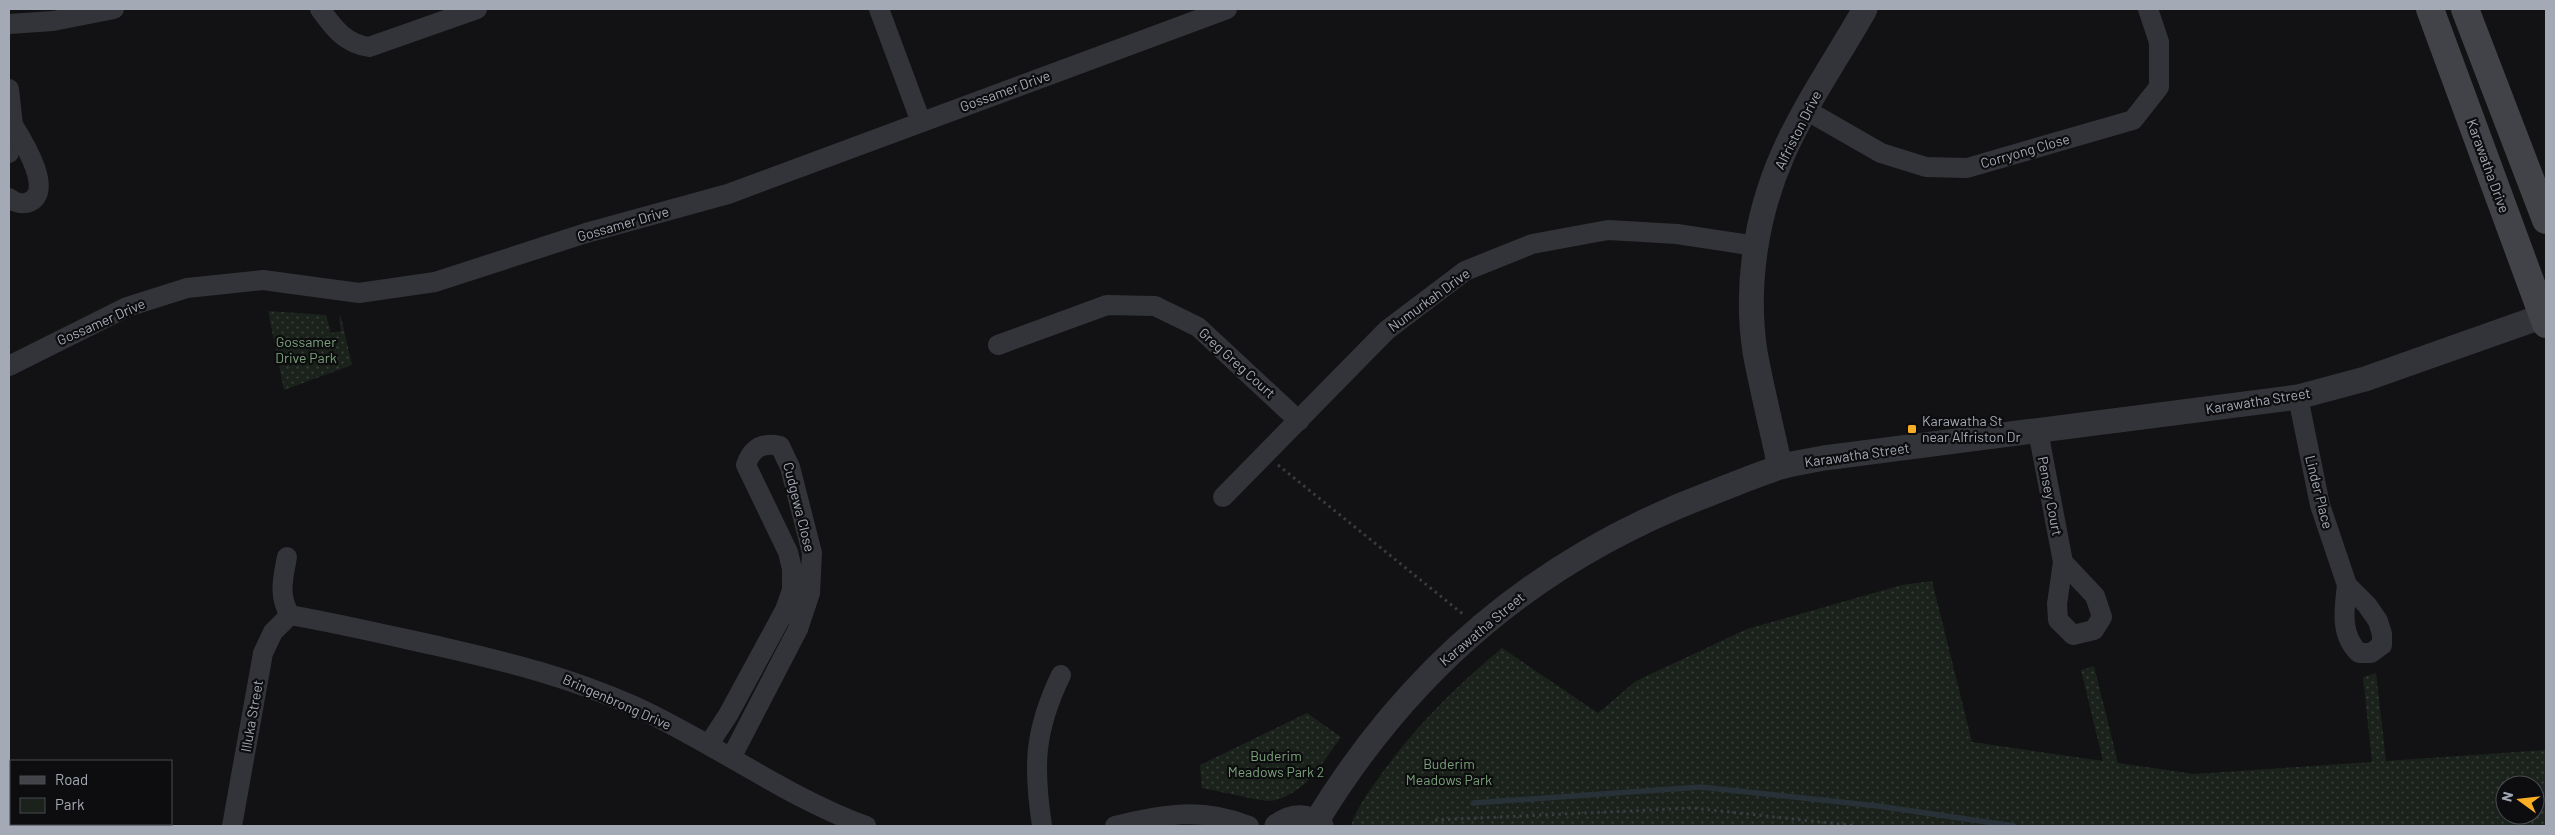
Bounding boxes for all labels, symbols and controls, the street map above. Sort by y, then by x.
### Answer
street label: Gossamer Drive [957,66,1052,115]
street label: Alfriston Drive [1770,88,1825,172]
street label: Karawatha Drive [2464,117,2513,215]
street label: Corryong Close [1978,130,2071,171]
street label: Gossamer Drive [575,202,671,245]
street label: Numurkah Drive [1385,264,1473,335]
street label: Gossamer Drive [54,295,147,349]
street label: Greg Greg Court [1196,324,1279,401]
park label: Gossamer Drive Park [275,333,337,366]
street label: Karawatha Street [2204,384,2311,417]
place label: Karawatha St near Alfriston Dr [1922,412,2021,445]
marker: Karawatha St near Alfriston Dr [1906,423,1918,435]
street label: Karawatha Street [1803,439,1910,470]
street label: Linder Place [2302,453,2337,530]
street label: Pensey Court [2034,455,2066,537]
street label: Cudgewa Close [780,460,819,554]
street label: Karawatha Street [1436,588,1528,669]
street label: Bringenbrong Drive [560,670,674,733]
street label: Illuka Street [237,679,266,753]
park label: Buderim Meadows Park 2 [1228,747,1324,780]
park label: Buderim Meadows Park [1406,755,1492,788]
legend [10,760,172,825]
text: Road [55,770,88,788]
north arrow [2495,775,2545,825]
text: N [2498,790,2516,803]
text: Park [55,795,85,813]

